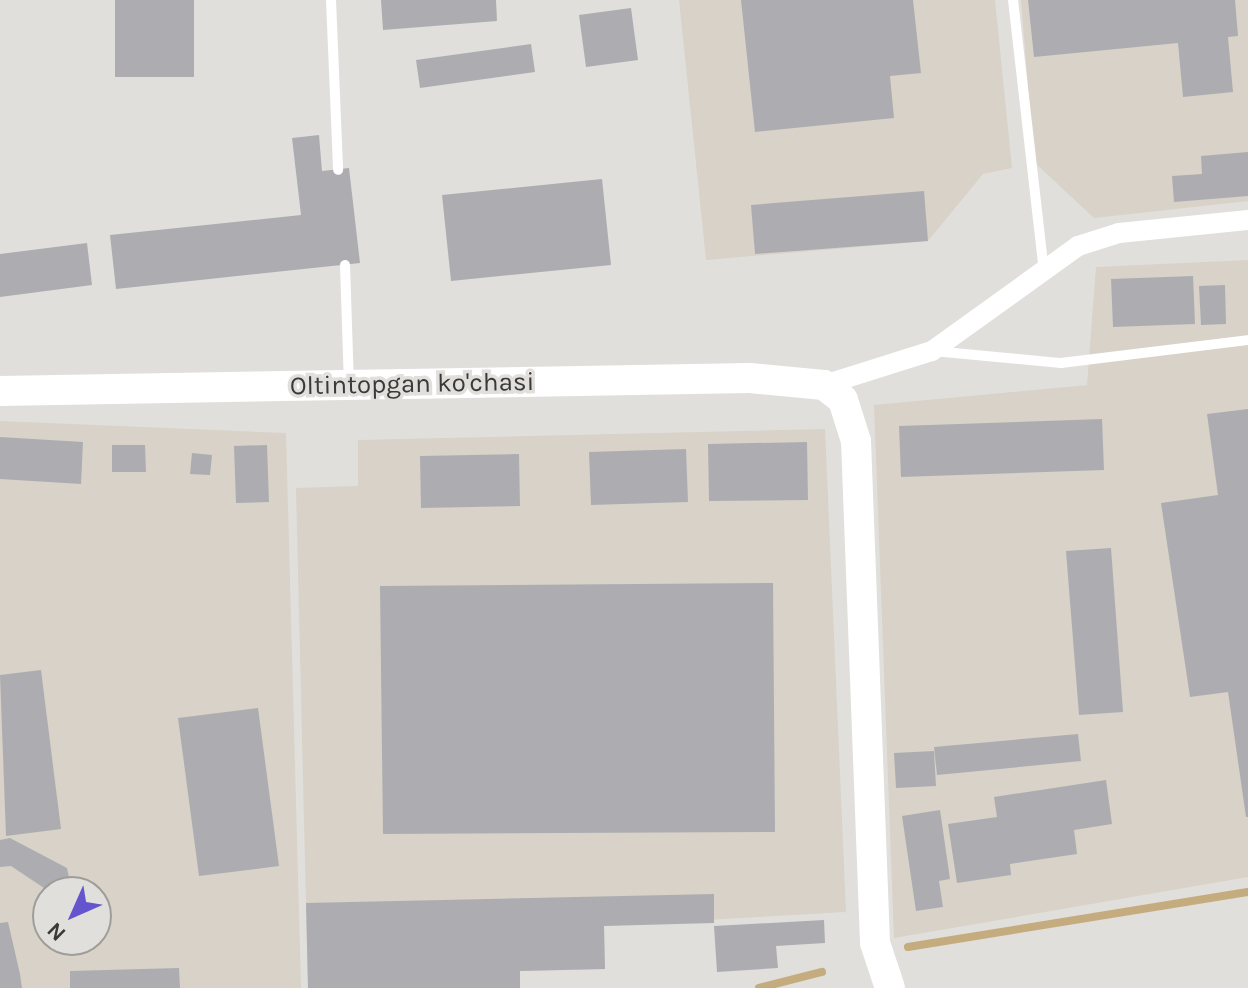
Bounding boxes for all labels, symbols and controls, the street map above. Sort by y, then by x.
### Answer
street label: Oltintopgan ko'chasi [289,366,535,402]
north arrow [32,876,112,956]
text: N [42,917,71,946]

